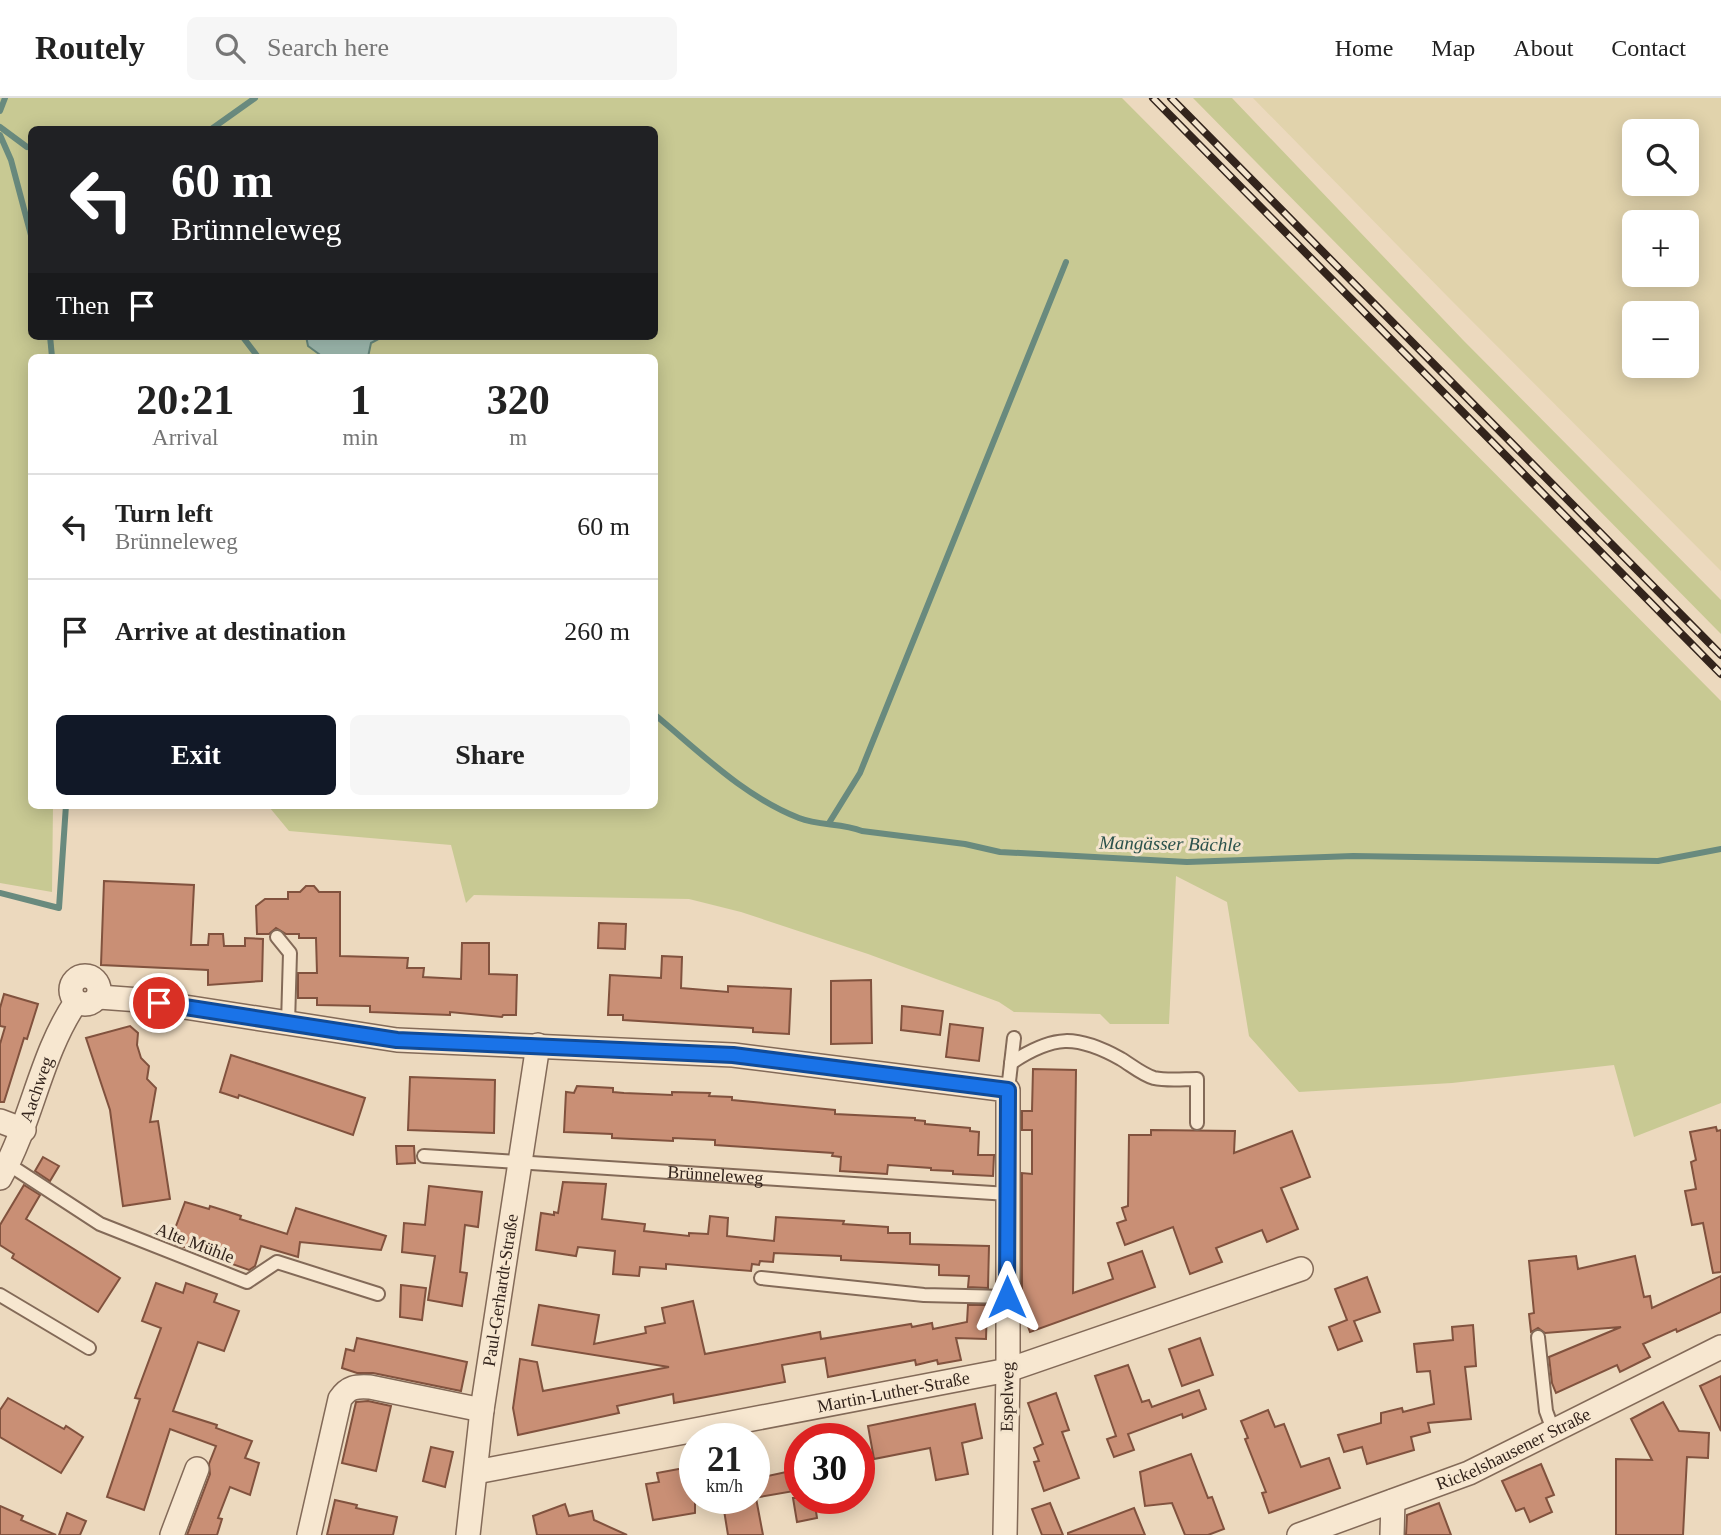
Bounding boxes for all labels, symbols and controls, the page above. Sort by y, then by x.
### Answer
search box [187,17,677,80]
icon: search [211,29,249,67]
text: Routely [35,30,145,66]
text: Search here [267,33,389,62]
text: Home [1335,35,1393,61]
text: Map [1431,35,1475,61]
text: About [1513,35,1573,61]
text: Contact [1611,35,1686,61]
map controls [1622,119,1699,378]
button: search [1622,119,1699,196]
text: 60 m [171,153,273,208]
icon: left [56,154,147,245]
button: + [1622,210,1699,287]
text: Brünneleweg [171,211,342,247]
icon: arrive [123,287,161,325]
text: Then [56,291,109,320]
button: − [1622,301,1699,378]
text: 20:21 [136,377,234,423]
text: 1 [350,377,371,423]
text: 320 [487,377,550,423]
text: Arrival [152,425,219,450]
text: min [343,425,378,450]
text: m [509,425,527,450]
text: Turn left [115,499,213,528]
icon: left [56,508,94,546]
text: 60 m [577,512,630,541]
text: Brünneleweg [115,529,238,554]
icon: arrive [56,613,94,651]
text: Arrive at destination [115,617,346,646]
text: 260 m [564,617,630,646]
button: Exit [56,715,336,795]
button: Share [350,715,630,795]
water label: Mangässer Bächle [1098,832,1241,855]
pin [129,973,189,1033]
icon: arrive [140,984,178,1022]
street label: Aachweg [16,1054,57,1125]
street label: Brünneleweg [667,1162,764,1188]
street label: Paul-Gerhardt-Straße [479,1213,522,1368]
street label: Alte Mühle [153,1219,237,1267]
position arrow [970,1260,1044,1334]
street label: Espelweg [996,1362,1018,1432]
street label: Martin-Luther-Straße [816,1368,971,1416]
street label: Rickelshausener Straße [1433,1404,1594,1494]
speed limit sign: 30 [784,1423,875,1514]
text: 21 [707,1440,742,1479]
text: km/h [706,1476,743,1496]

